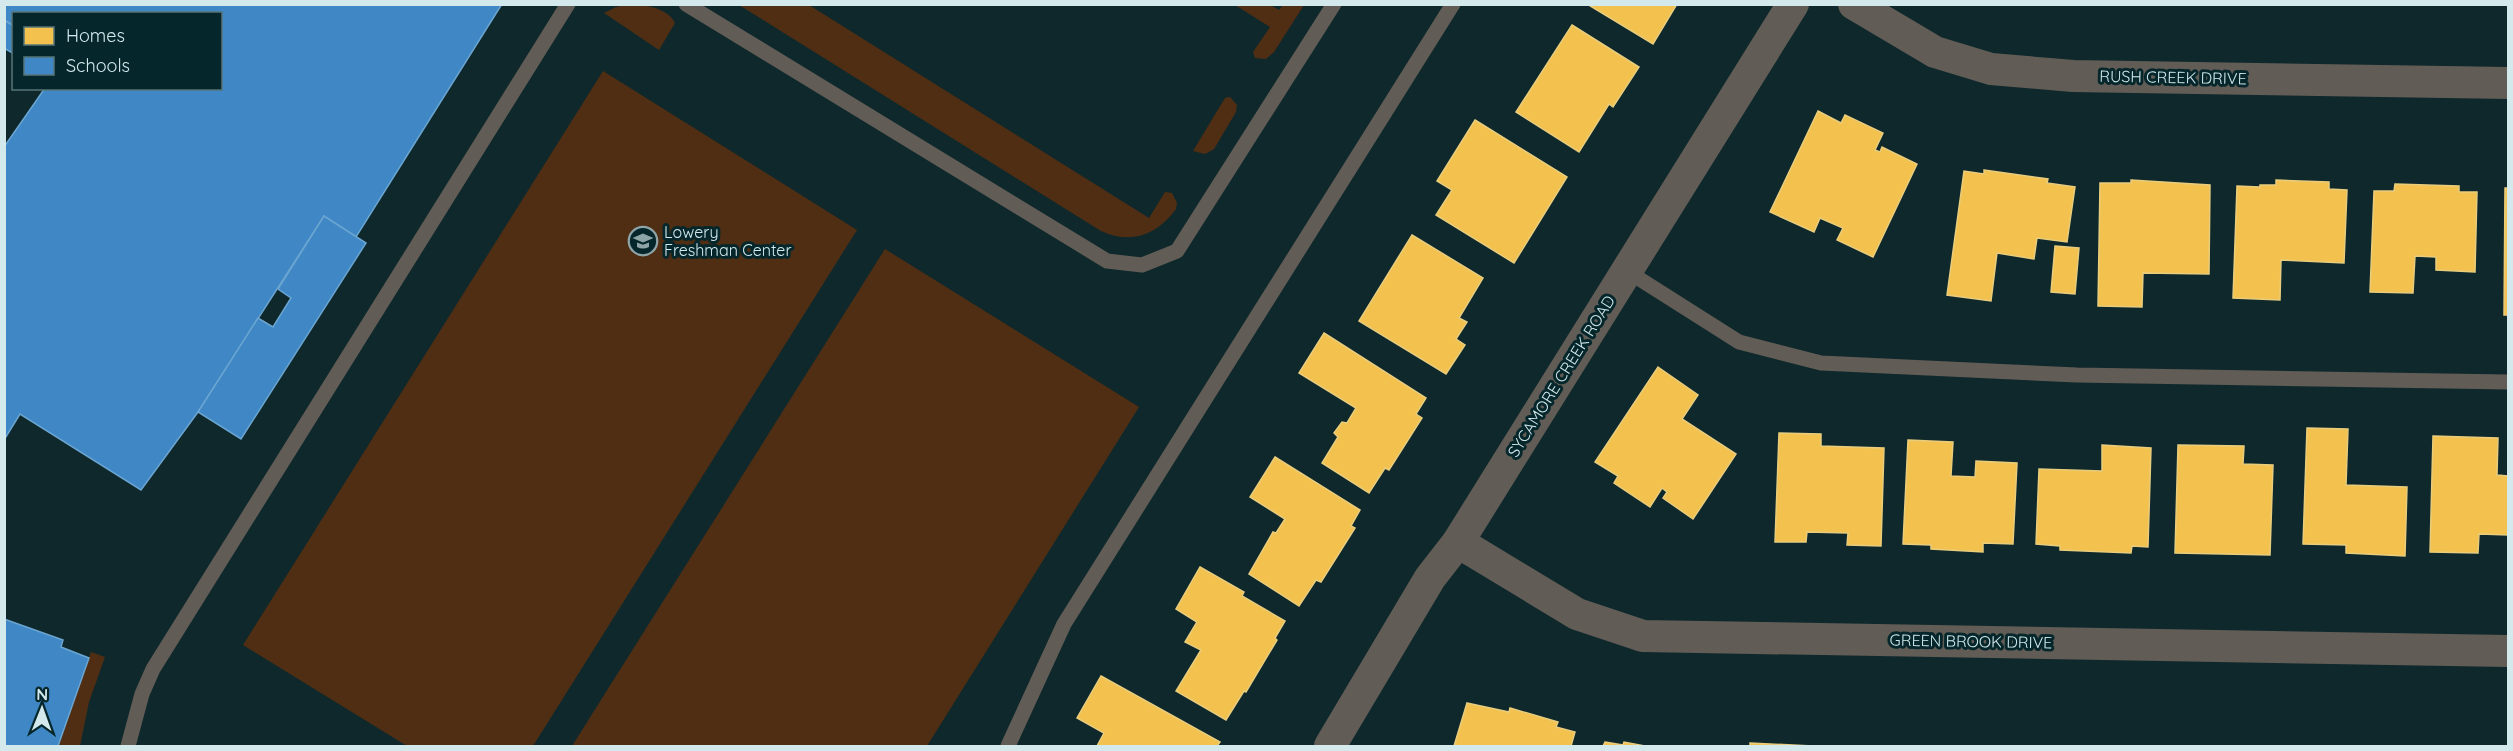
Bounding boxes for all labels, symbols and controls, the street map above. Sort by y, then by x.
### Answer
legend [12,12,222,90]
text: Homes [66,24,125,47]
text: Schools [66,54,130,77]
street label: RUSH CREEK DRIVE [2099,66,2247,88]
place label: Lowery Freshman Center [664,222,792,260]
school or university icon: Lowery Freshman Center [627,225,659,257]
street label: SYCAMORE CREEK ROAD [1503,291,1619,461]
street label: GREEN BROOK DRIVE [1890,630,2052,652]
north arrow [12,679,72,739]
text: N [36,684,48,704]

